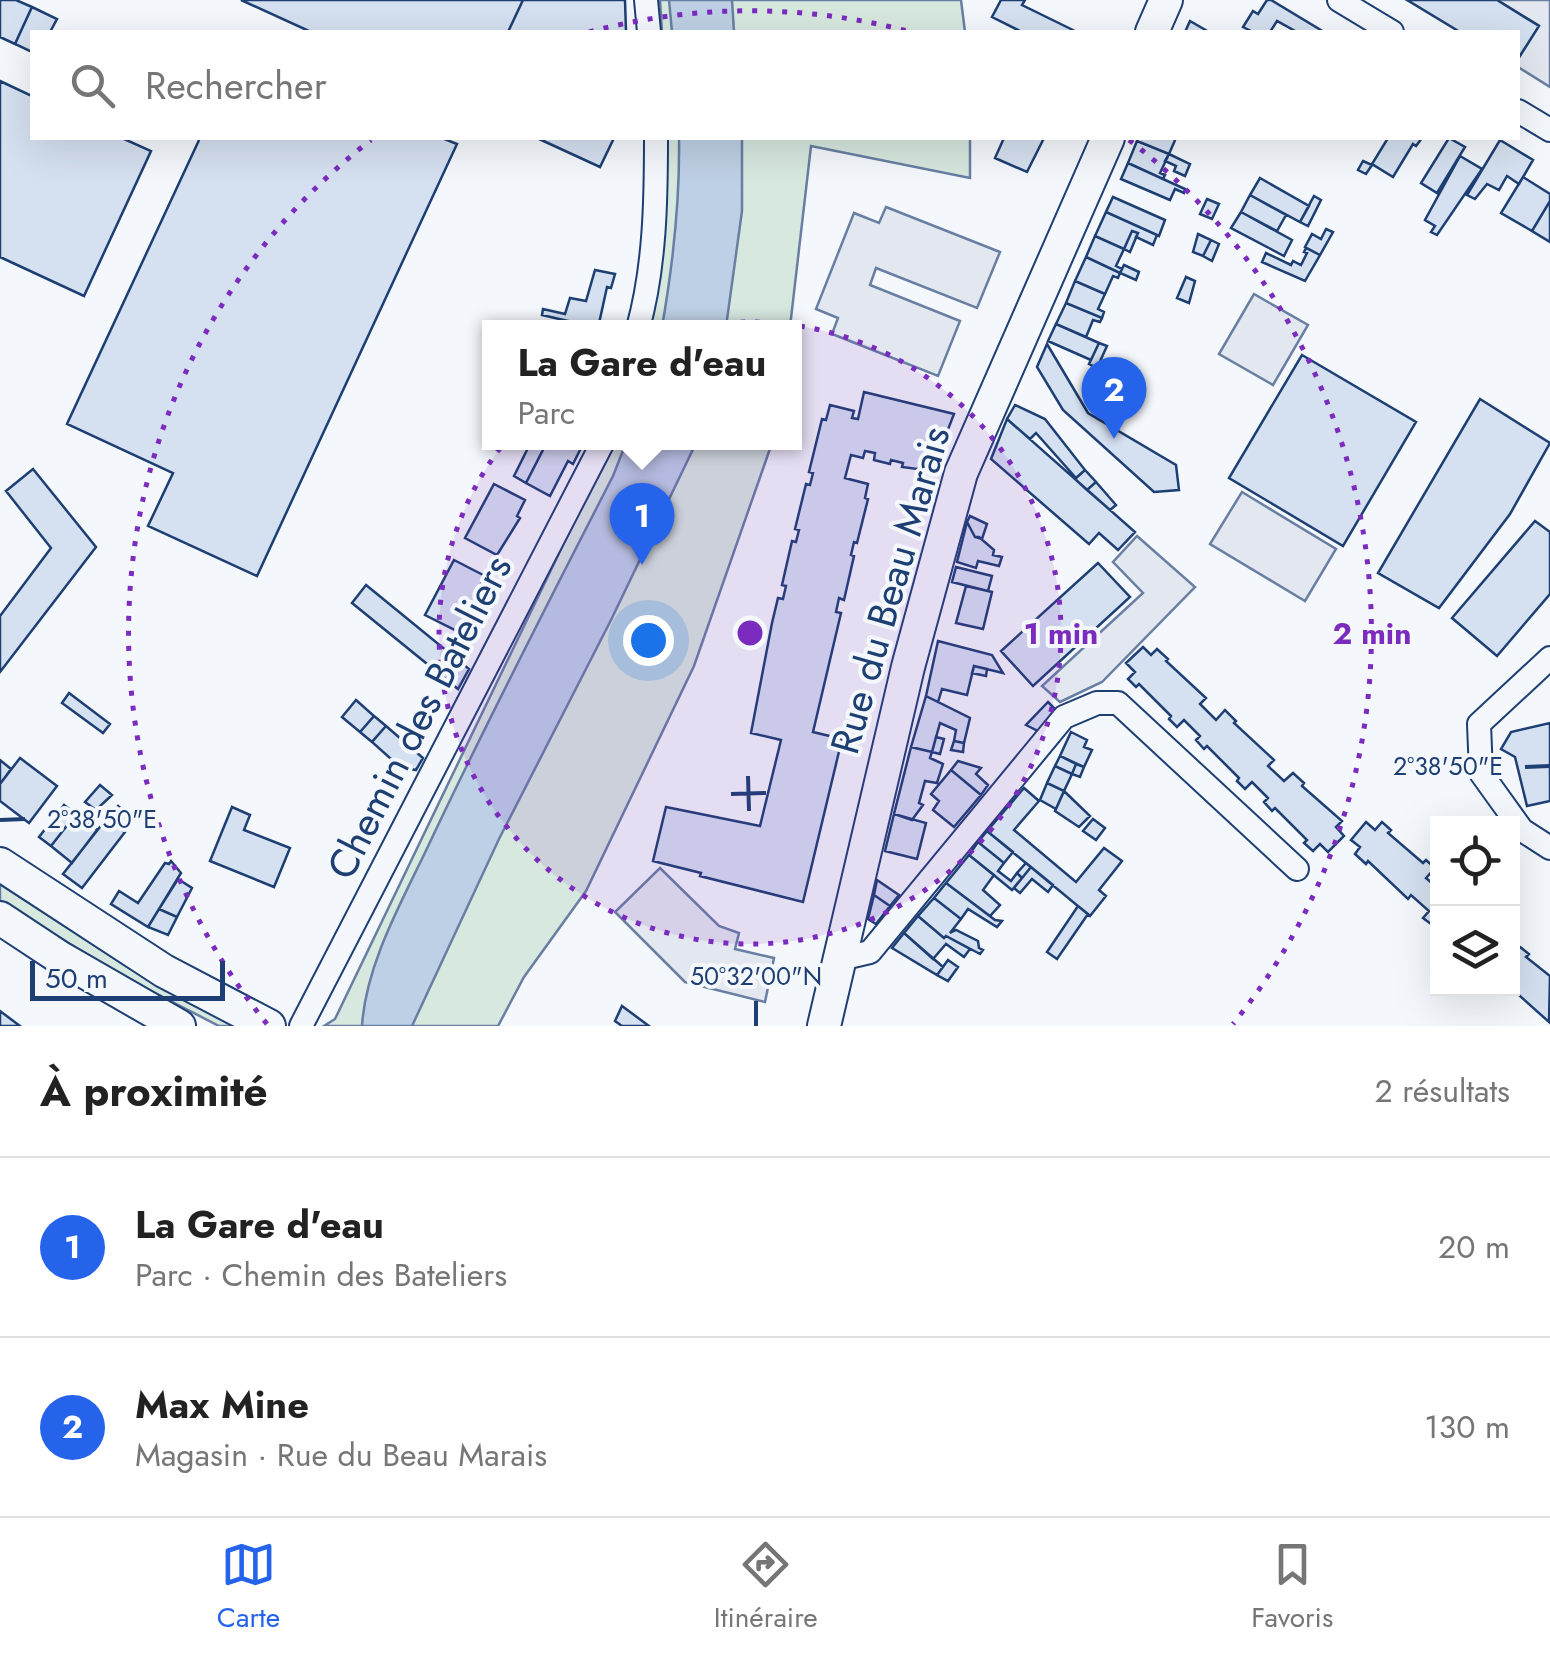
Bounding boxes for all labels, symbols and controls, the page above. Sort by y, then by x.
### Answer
search box [30,30,1520,140]
icon: search [65,58,120,113]
text: Rechercher [145,58,327,113]
popup [482,320,802,450]
text: La Gare d'eau [518,335,766,390]
pin: 2 [1082,356,1146,439]
text: Parc [518,390,575,436]
street label: Rue du Beau Marais [816,420,964,760]
pin: 1 [610,482,674,565]
street label: Chemin des Bateliers [312,545,526,889]
text: 1 min [1024,612,1098,655]
text: 2 min [1333,612,1411,655]
your location [623,615,674,666]
centre of rings [732,615,768,651]
text: 2°38'50"E [1393,748,1503,784]
text: 2°38'50"E [47,801,157,837]
map controls [1430,816,1520,996]
button: locate [1430,816,1520,906]
button: layers [1430,906,1520,996]
scale bar [30,956,225,1000]
text: 50 m [45,958,108,999]
text: 50°32'00"N [690,958,822,994]
text: À proximité [40,1061,268,1122]
text: 2 résultats [1375,1068,1510,1114]
text: La Gare d'eau [135,1197,384,1252]
text: 1 [64,1224,81,1270]
text: 20 m [1438,1224,1510,1270]
text: Parc · Chemin des Bateliers [135,1252,507,1298]
text: Max Mine [135,1377,309,1432]
text: 2 [62,1404,83,1450]
text: 130 m [1424,1404,1510,1450]
text: Magasin · Rue du Beau Marais [135,1432,547,1478]
tab: Carte [217,1537,280,1638]
tab: Itinéraire [714,1537,818,1638]
tab: Favoris [1251,1537,1333,1638]

